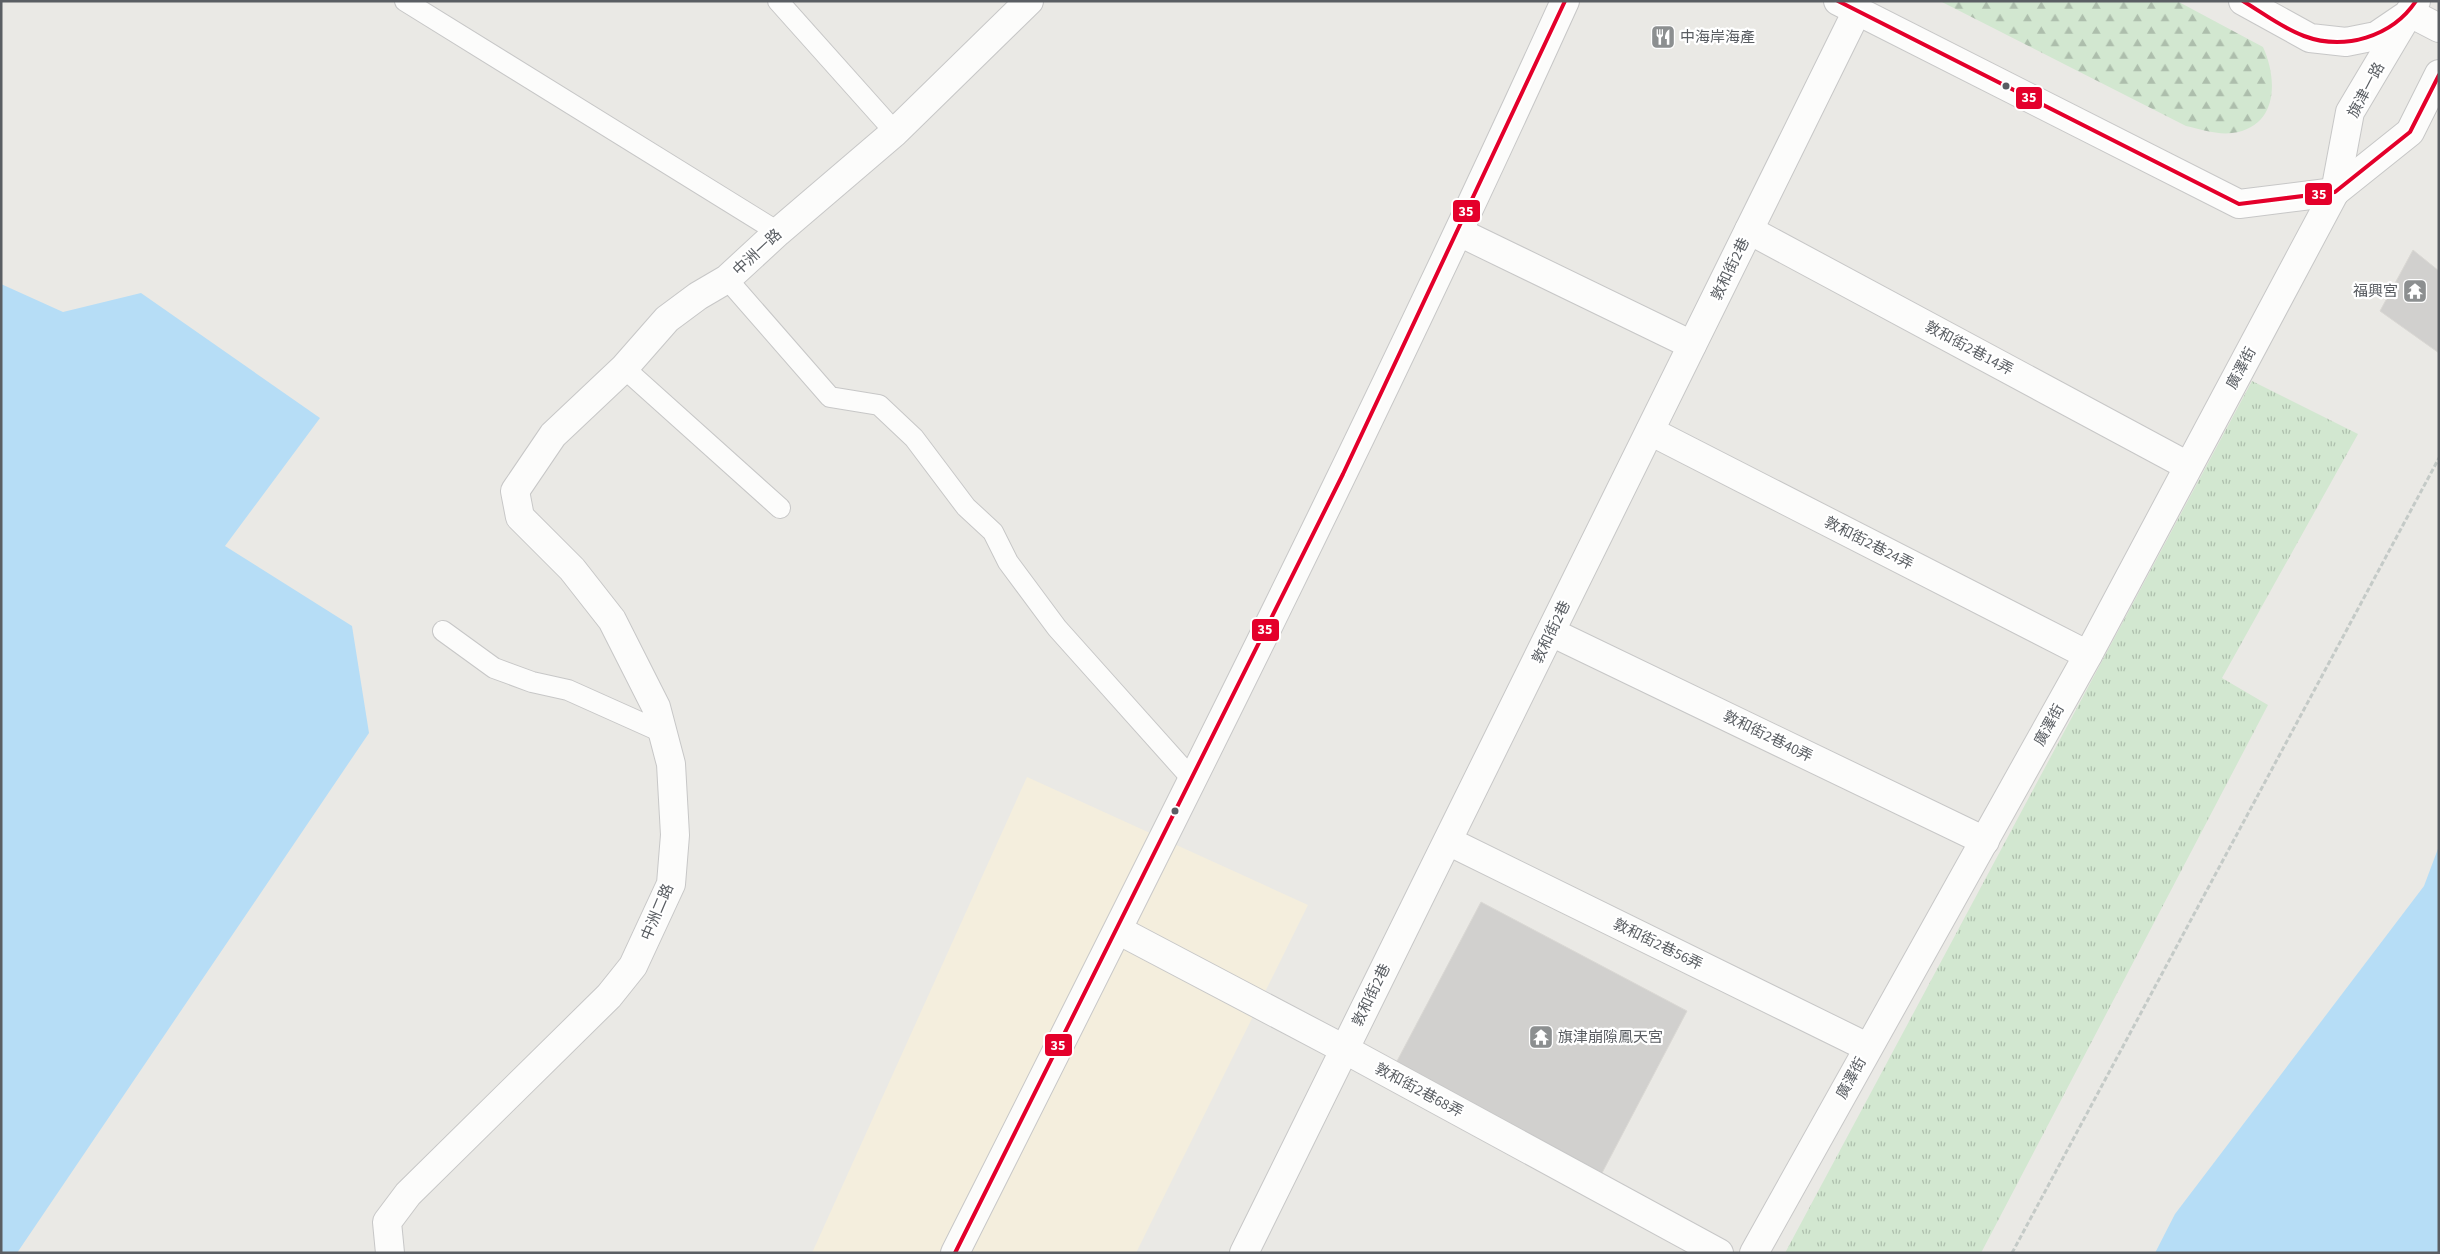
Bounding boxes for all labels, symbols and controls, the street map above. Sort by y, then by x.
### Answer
restaurant icon: 中海岸海產 [1650,24,1676,50]
place label: 中海岸海產 [1680,27,1755,48]
street label: 旗津一路 [2343,59,2390,122]
unlabelled marker [2001,81,2011,91]
line badge: 35 [2015,86,2043,110]
text: 35 [2022,88,2036,108]
line badge: 35 [2304,182,2333,206]
text: 35 [2312,185,2326,205]
line badge: 35 [1452,199,1481,223]
text: 35 [1459,202,1473,222]
street label: 中洲一路 [728,224,786,281]
street label: 敦和街2巷 [1706,234,1755,304]
temple icon: 福興宮 [2402,278,2428,304]
place label: 福興宮 [2353,281,2398,302]
street label: 敦和街2巷14弄 [1921,316,2017,381]
street label: 廣澤街 [2222,343,2261,393]
street label: 敦和街2巷24弄 [1821,512,1917,575]
street label: 敦和街2巷 [1527,597,1576,667]
line badge: 35 [1251,618,1280,642]
text: 35 [1258,620,1272,640]
street label: 廣澤街 [2029,700,2070,750]
street label: 敦和街2巷40弄 [1719,706,1816,767]
unlabelled marker [1170,806,1180,816]
street label: 中洲二路 [636,880,679,944]
street label: 敦和街2巷56弄 [1609,914,1706,975]
street label: 敦和街2巷 [1347,960,1396,1030]
temple icon: 旗津崩隙鳳天宮 [1528,1024,1554,1050]
place label: 旗津崩隙鳳天宮 [1558,1027,1663,1048]
line badge: 35 [1044,1033,1073,1057]
text: 35 [1051,1036,1065,1056]
street label: 廣澤街 [1831,1053,1872,1103]
street label: 敦和街2巷68弄 [1371,1058,1467,1123]

